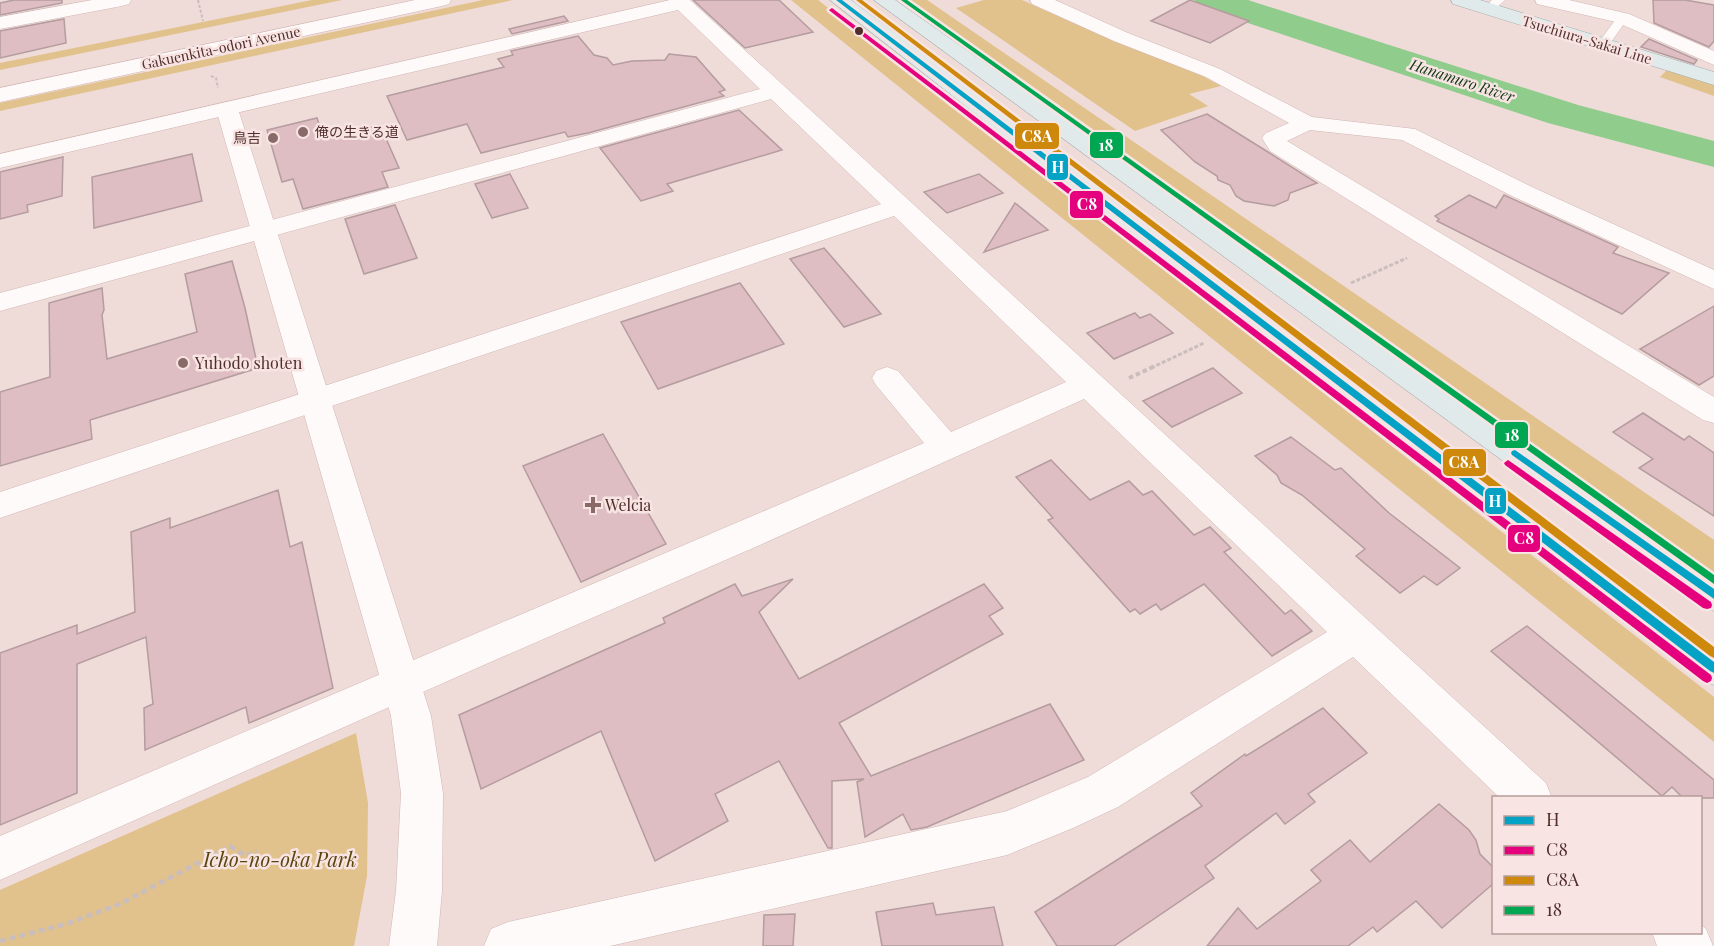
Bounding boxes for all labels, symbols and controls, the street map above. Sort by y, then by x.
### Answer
street label: Tsuchiura-Sakai Line [1520,11,1654,68]
street label: Gakuenkita-odori Avenue [140,21,302,74]
unlabelled marker [853,25,865,37]
water label: Hanamuro River [1407,53,1518,107]
place label: 俺の生きる道 [315,122,399,141]
line badge: C8A [1014,122,1060,150]
marker: 俺の生きる道 [296,125,310,139]
text: C8A [1022,125,1053,146]
place label: 鳥吉 [233,128,261,147]
marker: 鳥吉 [266,131,280,145]
line badge: 18 [1089,131,1124,159]
text: 18 [1098,134,1114,155]
line badge: H [1046,153,1069,181]
text: H [1052,156,1065,177]
line badge: C8 [1069,190,1104,219]
text: C8 [1077,193,1097,214]
place label: Yuhodo shoten [194,352,303,373]
marker: Yuhodo shoten [176,356,190,370]
line badge: 18 [1494,421,1529,449]
text: 18 [1504,424,1520,445]
line badge: C8A [1442,448,1487,477]
text: C8A [1449,451,1480,472]
line badge: H [1484,487,1507,515]
text: H [1489,490,1502,511]
place label: Welcia [604,494,651,515]
marker: Welcia [586,498,600,512]
line badge: C8 [1507,524,1541,553]
text: C8 [1514,527,1534,548]
legend [1492,796,1702,934]
text: H [1546,807,1560,831]
text: C8 [1546,837,1568,861]
park label: Icho-no-oka Park [202,845,357,872]
text: C8A [1546,867,1580,891]
text: 18 [1546,897,1562,921]

